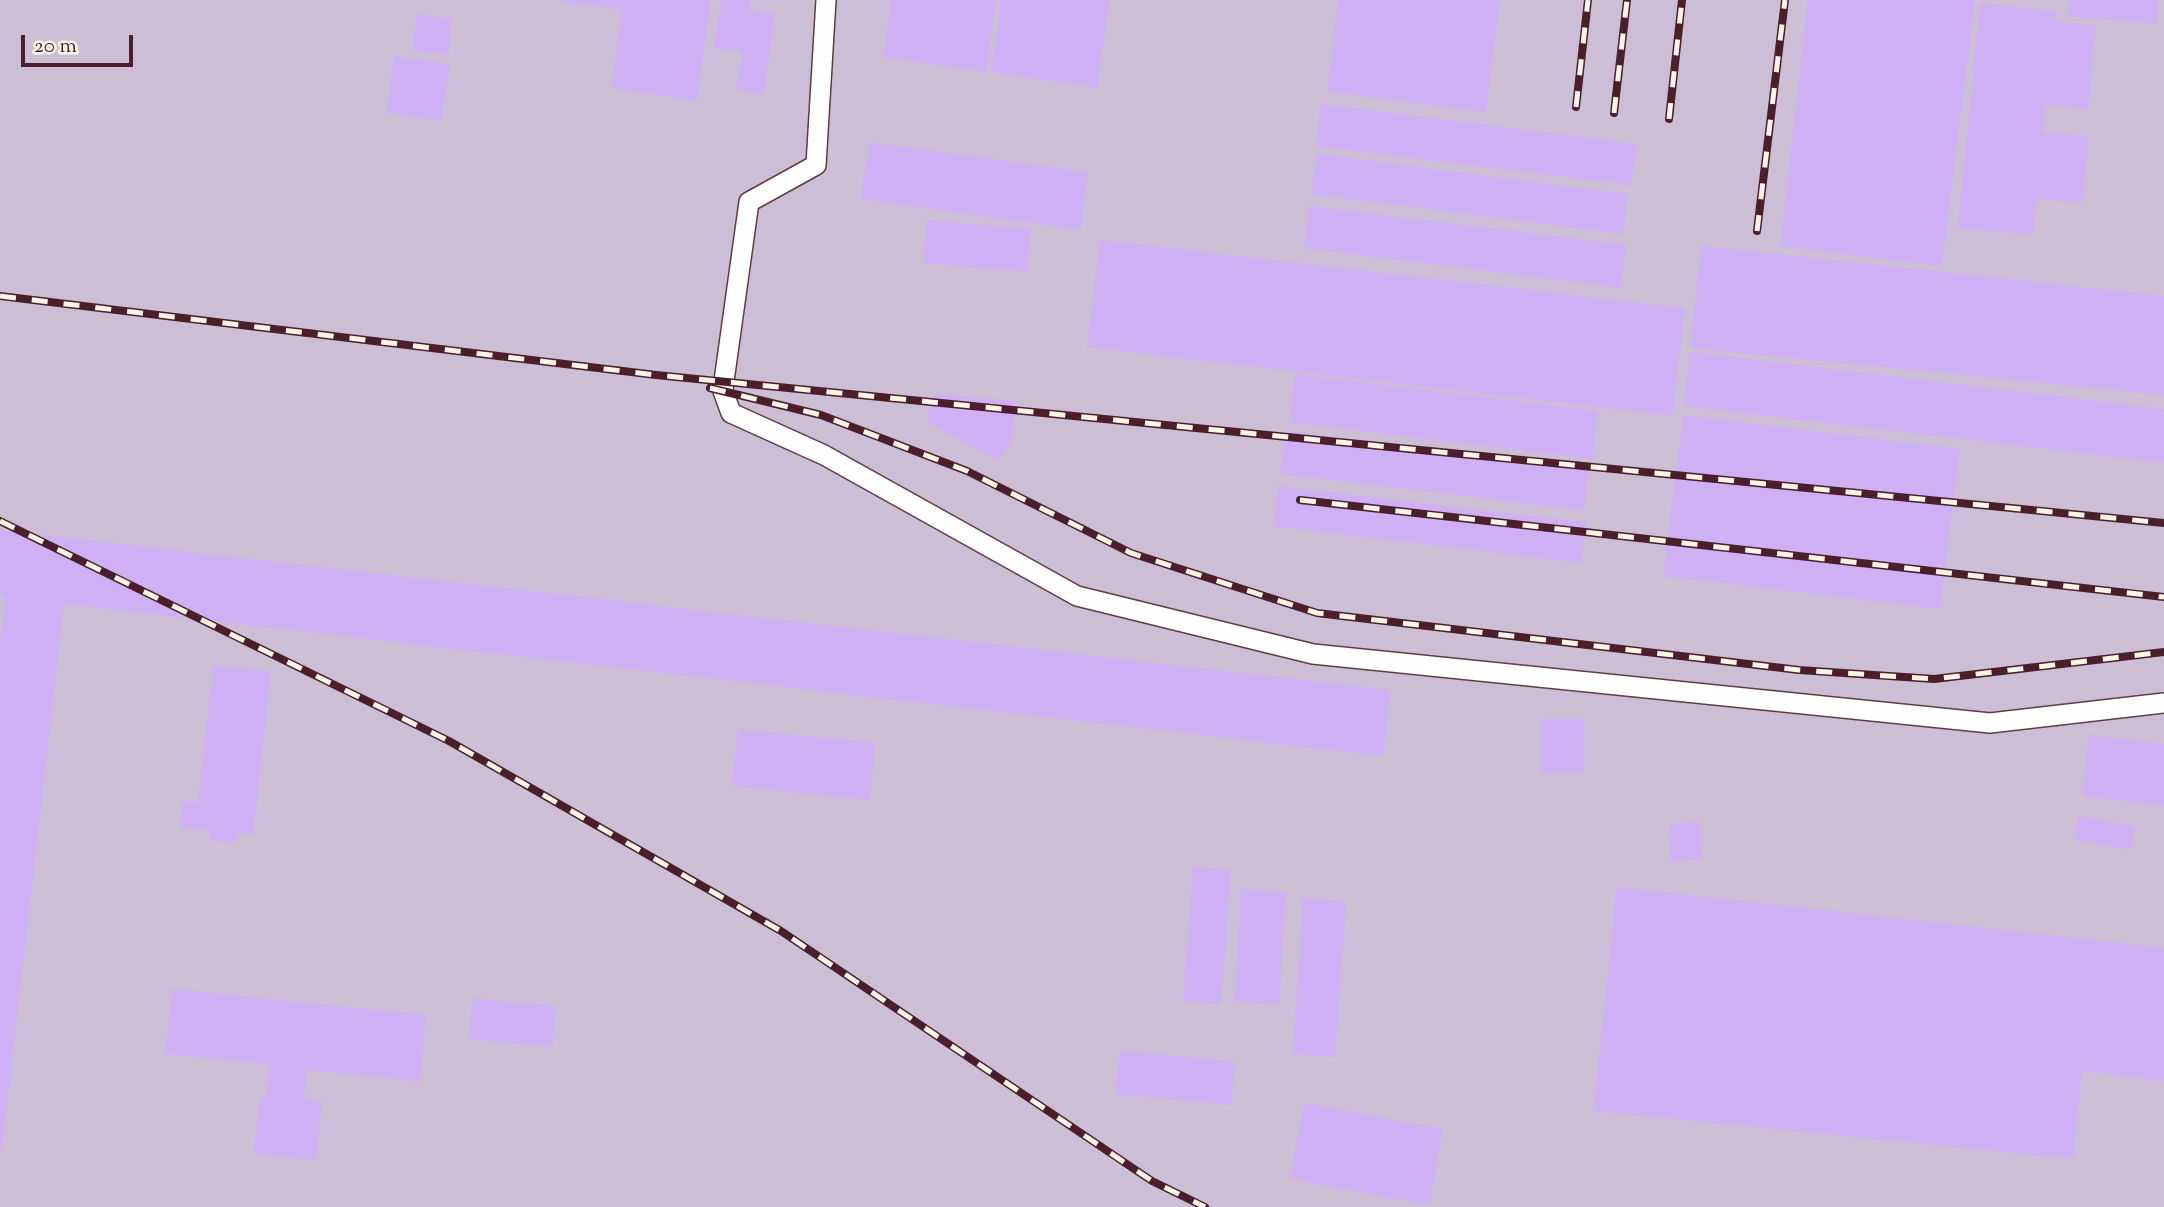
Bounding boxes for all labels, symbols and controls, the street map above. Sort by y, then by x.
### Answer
scale bar [24,21,136,65]
text: 20 m [34,32,77,62]

